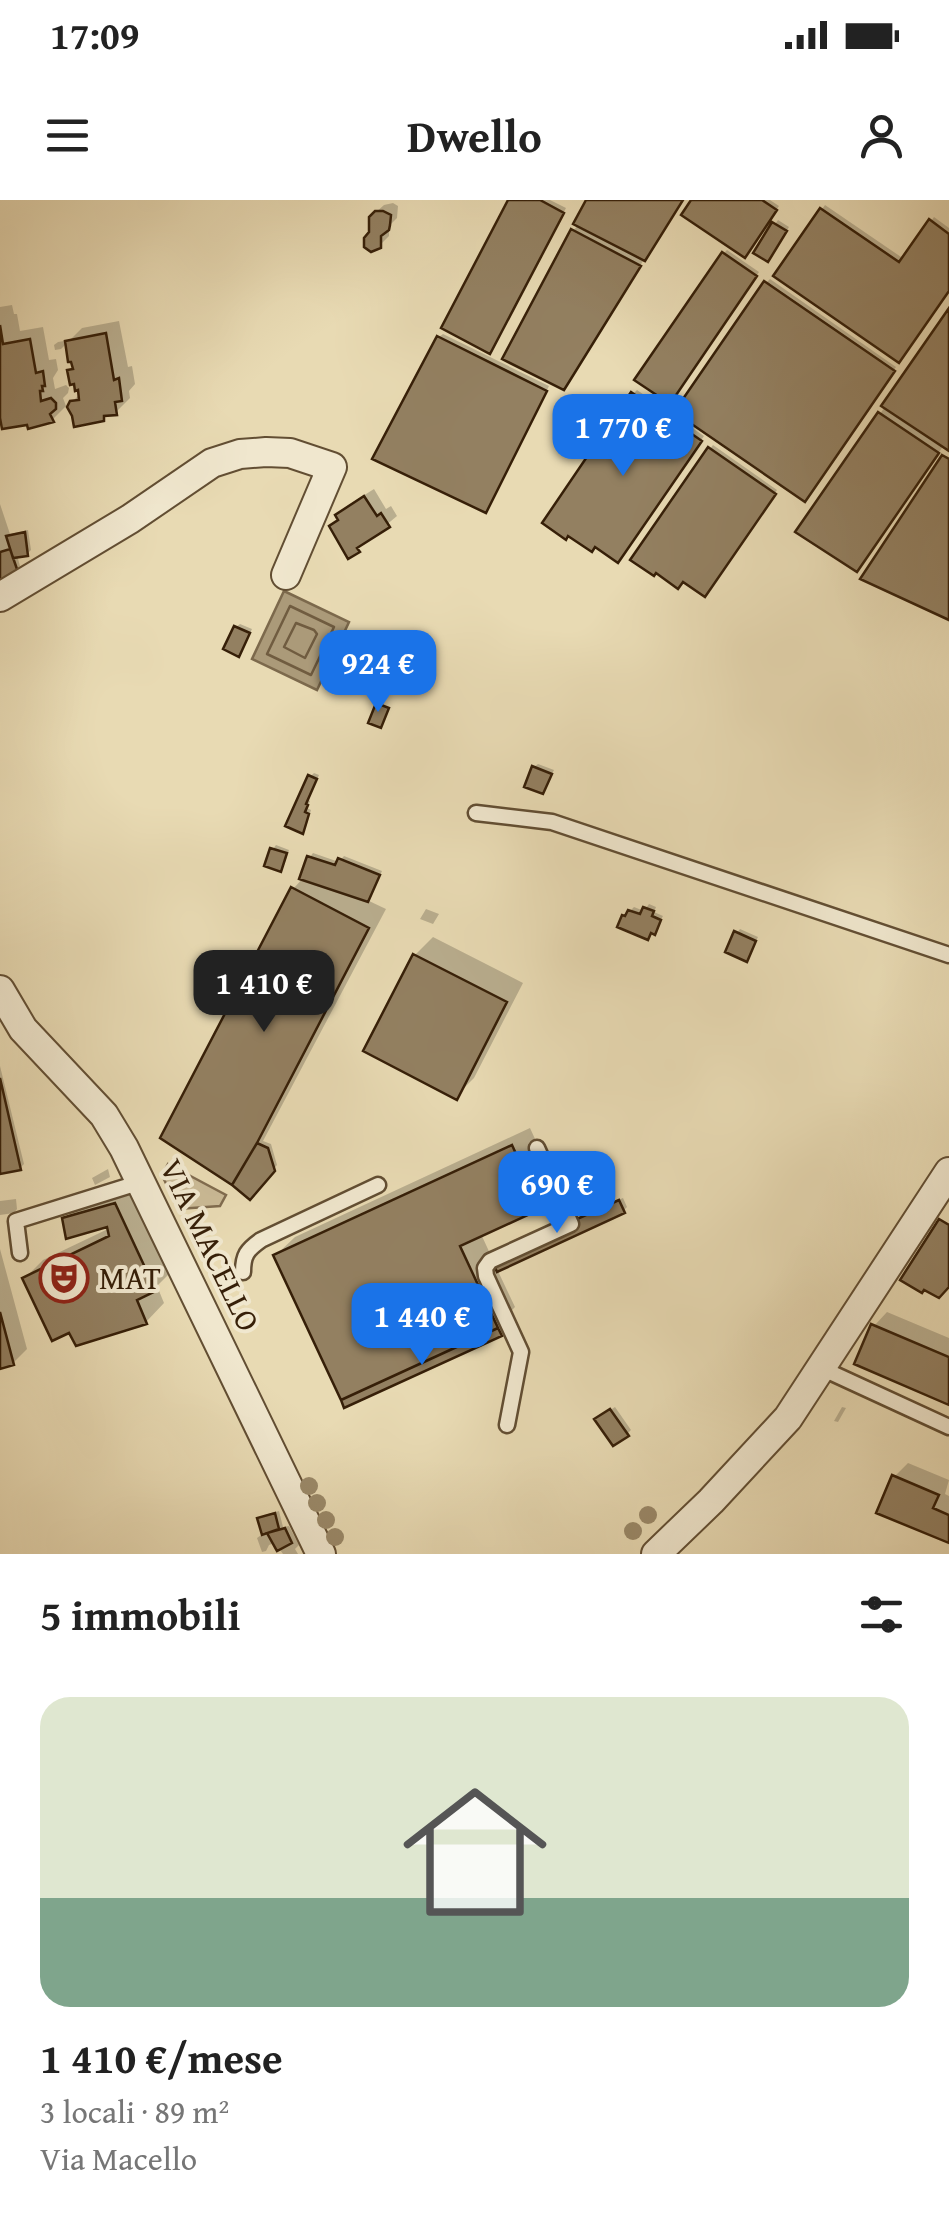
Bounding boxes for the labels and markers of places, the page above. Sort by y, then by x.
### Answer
pin: 1 770 € [531,394,715,479]
pin: 924 € [308,630,448,715]
pin: 1 410 € [172,950,356,1035]
pin: 690 € [487,1151,627,1236]
theatre icon: MAT [38,1252,90,1304]
place label: MAT [99,1254,161,1301]
pin: 1 440 € [330,1283,514,1368]

